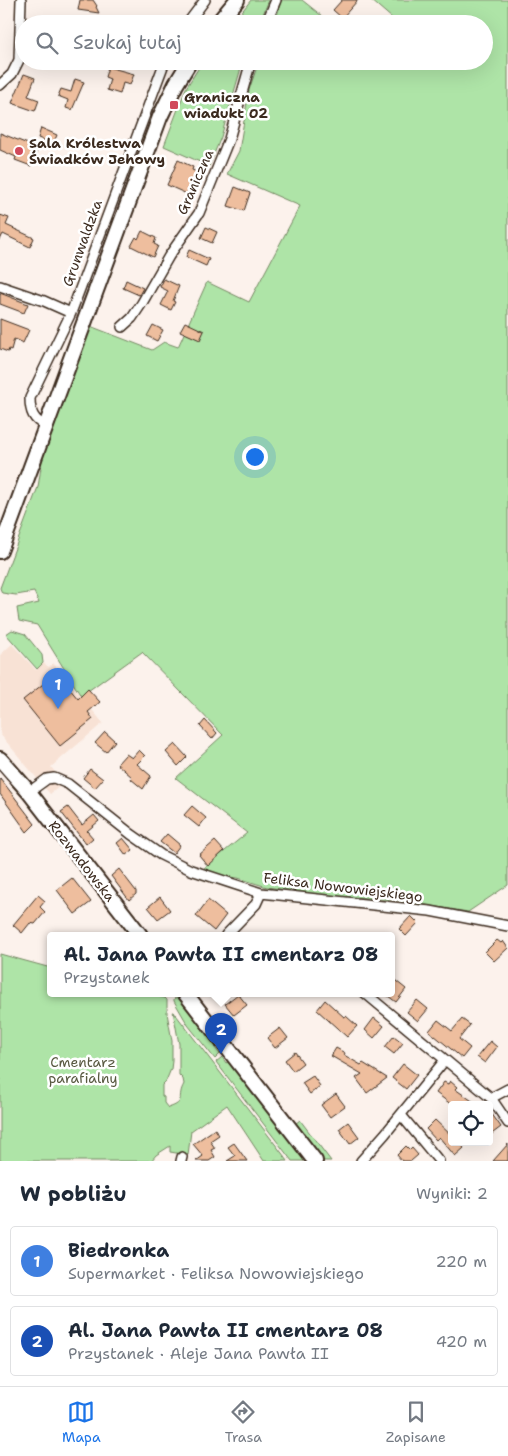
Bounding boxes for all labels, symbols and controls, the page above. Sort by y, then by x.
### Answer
search box [15,15,493,70]
icon: search [33,29,61,57]
text: Szukaj tutaj [73,30,182,55]
place label: Graniczna wiadukt 02 [184,88,268,122]
marker: Graniczna wiadukt 02 [168,99,180,111]
place label: Sala Królestwa Świadków Jehowy [29,134,165,168]
marker: Sala Królestwa Świadków Jehowy [13,145,25,157]
street label: Graniczna [173,146,217,217]
street label: Grunwaldzka [58,197,106,289]
your location [242,444,268,470]
pin: 1 [42,668,74,709]
street label: Rozwadowska [45,817,119,905]
street label: Feliksa Nowowiejskiego [262,868,424,906]
popup [47,932,395,997]
text: Al. Jana Pawła II cmentarz 08 [64,942,378,967]
text: Przystanek [64,967,150,988]
pin: 2 [205,1013,237,1054]
park label: Cmentarz parafialny [48,1053,118,1087]
map controls [448,1101,493,1146]
button: locate [448,1101,493,1146]
text: W pobliżu [20,1180,127,1208]
text: Wyniki: 2 [416,1183,488,1204]
text: Biedronka [68,1238,169,1263]
text: 1 [33,1251,41,1272]
text: 220 m [435,1251,487,1272]
text: Supermarket · Feliksa Nowowiejskiego [68,1263,364,1284]
text: Al. Jana Pawła II cmentarz 08 [68,1318,383,1343]
text: 2 [31,1331,43,1352]
text: 420 m [436,1331,487,1352]
text: Przystanek · Aleje Jana Pawła II [68,1343,329,1364]
tab: Mapa [62,1398,101,1446]
tab: Trasa [225,1398,262,1446]
tab: Zapisane [386,1398,446,1446]

